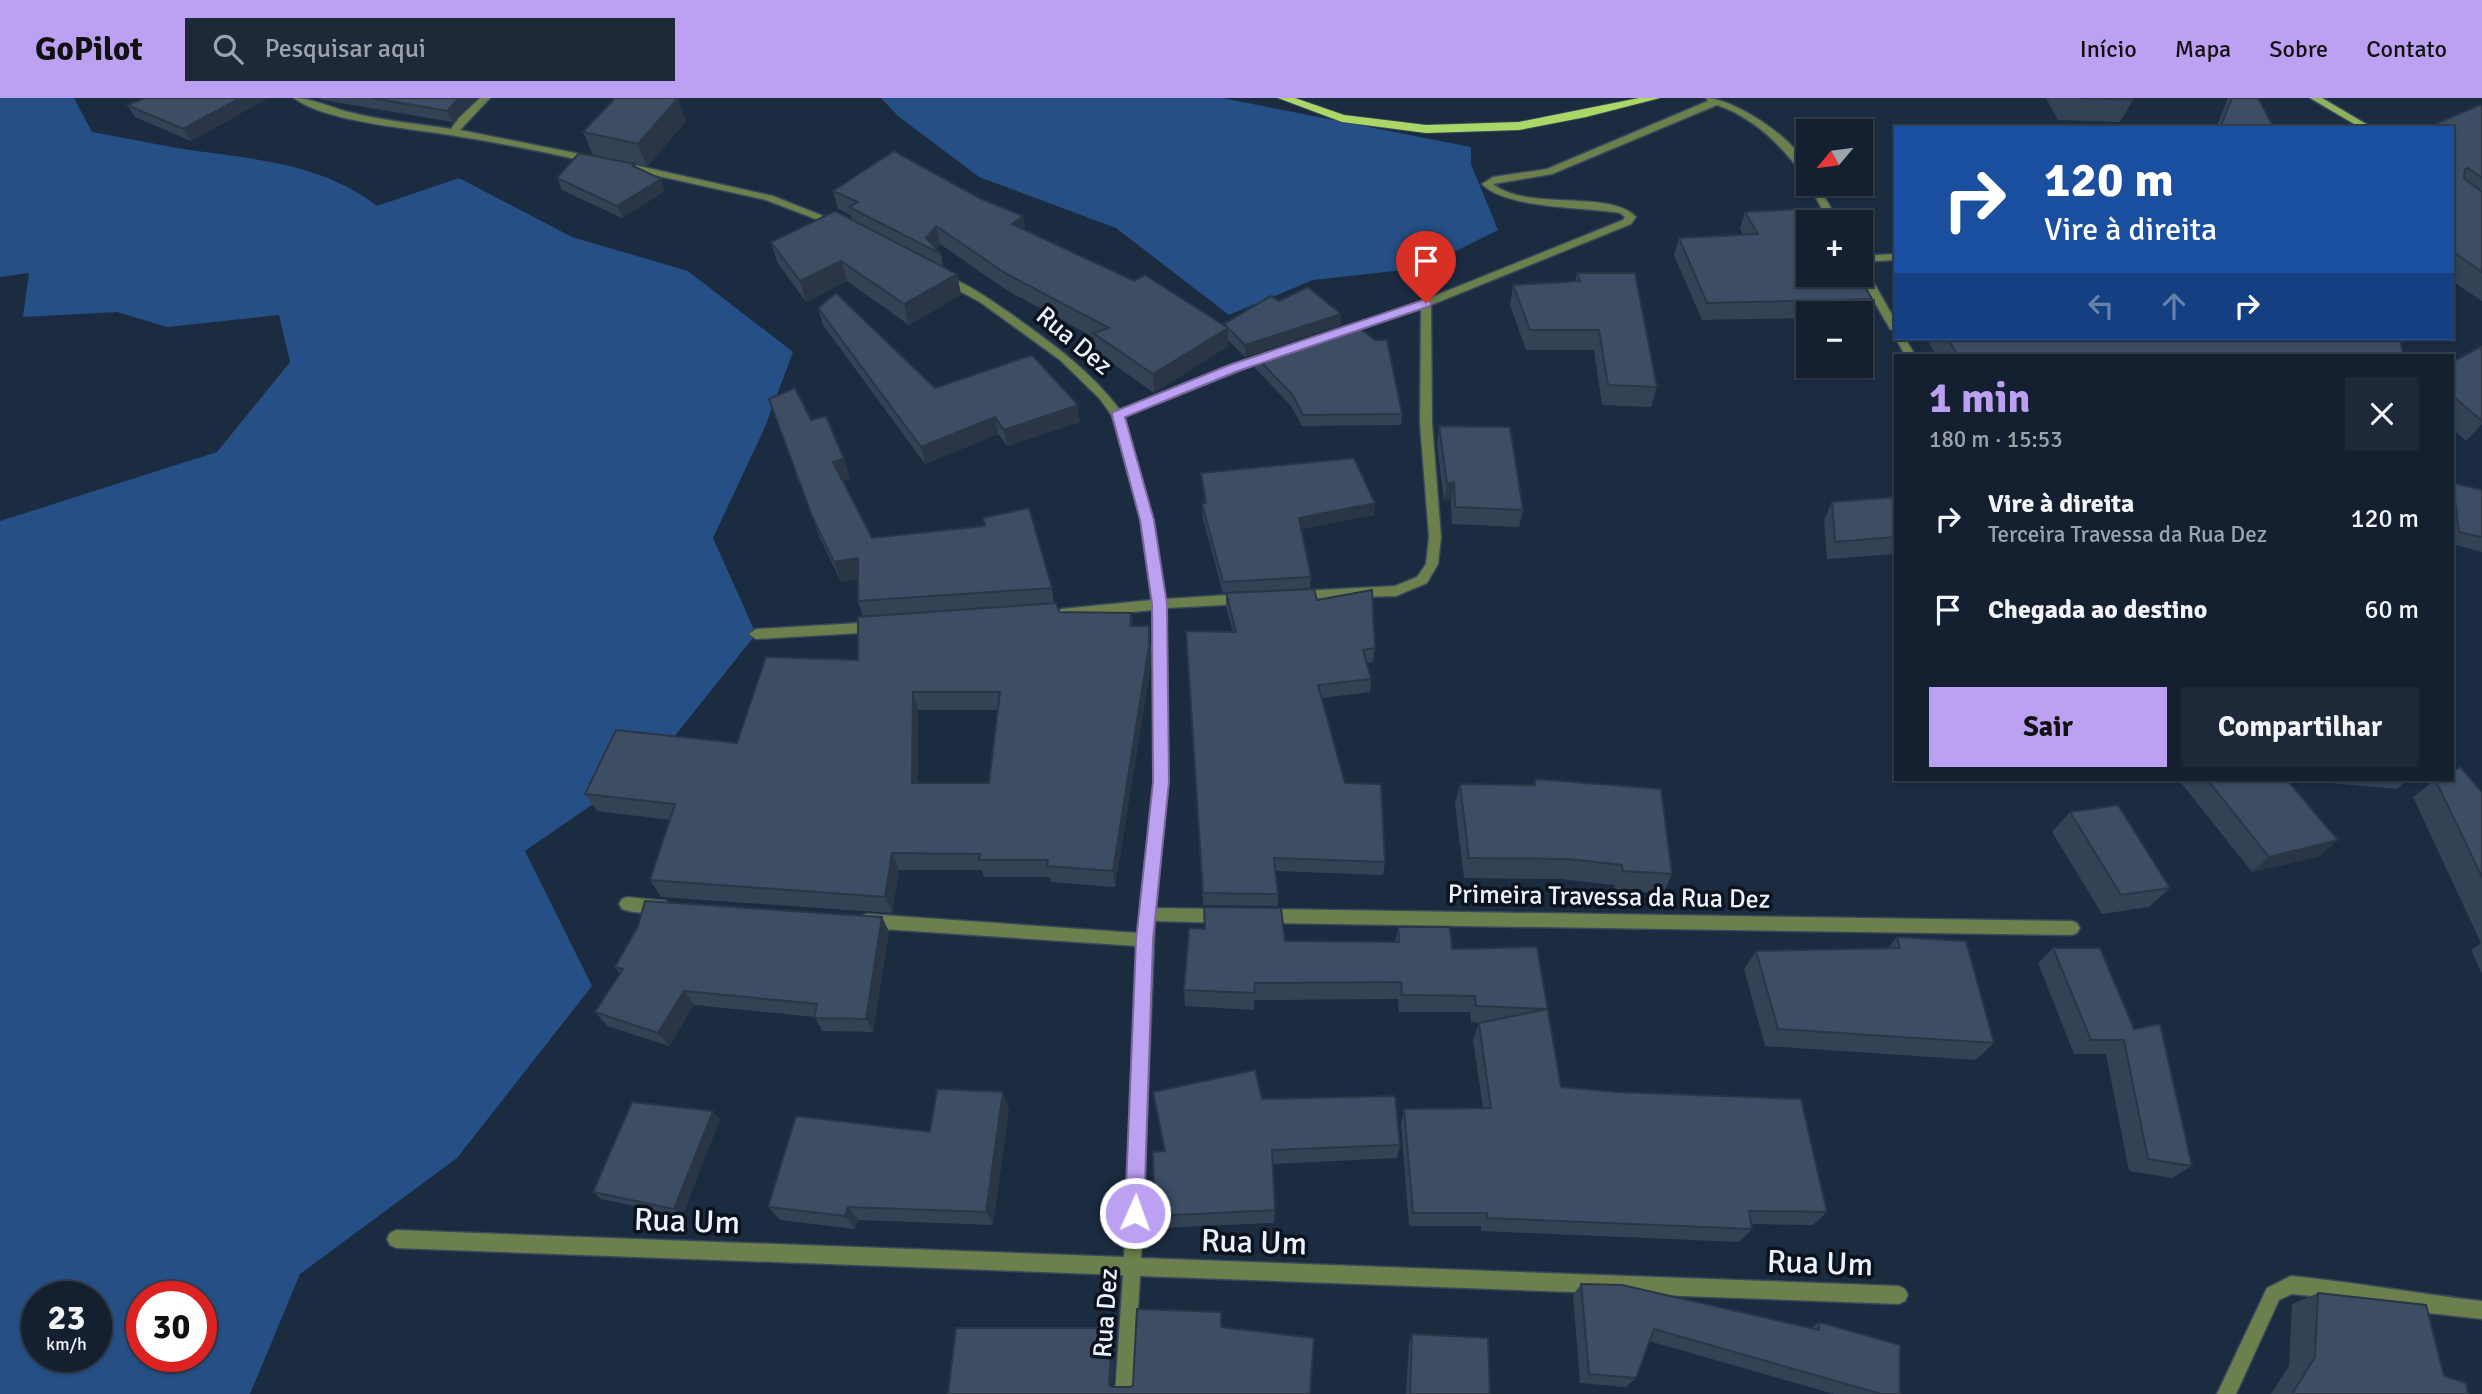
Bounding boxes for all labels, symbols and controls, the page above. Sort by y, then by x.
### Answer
search box [185,18,675,81]
text: GoPilot [35,29,143,70]
icon: search [209,30,247,68]
text: Pesquisar aqui [265,33,426,65]
text: Início [2080,34,2137,64]
text: Mapa [2175,34,2231,64]
text: Sobre [2269,34,2328,64]
text: Contato [2366,34,2447,64]
north arrow [1796,119,1872,196]
map controls [1796,119,1873,378]
text: 120 m [2044,150,2174,210]
icon: right [1929,154,2020,245]
button: + [1796,210,1873,287]
text: Vire à direita [2044,210,2217,249]
pin [1396,231,1456,303]
icon: arrive [1407,242,1445,280]
icon: left [2082,287,2120,325]
icon: ahead [2155,287,2193,325]
icon: right [2228,287,2266,325]
street label: Rua Dez [1029,300,1119,382]
button: − [1796,301,1873,378]
text: 1 min [1929,373,2030,424]
button: close [2345,377,2419,451]
text: 180 m · 15:53 [1929,425,2063,454]
text: Vire à direita [1988,488,2134,520]
icon: right [1929,500,1967,538]
text: 120 m [2350,503,2419,535]
text: Terceira Travessa da Rua Dez [1988,520,2267,549]
icon: arrive [1929,591,1967,629]
text: Chegada ao destino [1988,594,2207,626]
text: 60 m [2364,594,2419,626]
button: Sair [1929,687,2167,767]
button: Compartilhar [2181,687,2419,767]
street label: Primeira Travessa da Rua Dez [1447,878,1771,916]
position arrow [1098,1176,1172,1250]
street label: Rua Um [633,1200,741,1242]
street label: Rua Um [1200,1221,1308,1263]
street label: Rua Um [1766,1242,1874,1284]
street label: Rua Dez [1087,1267,1125,1359]
speed limit sign: 30 [126,1281,217,1372]
text: 23 [48,1296,85,1339]
text: km/h [46,1333,87,1355]

